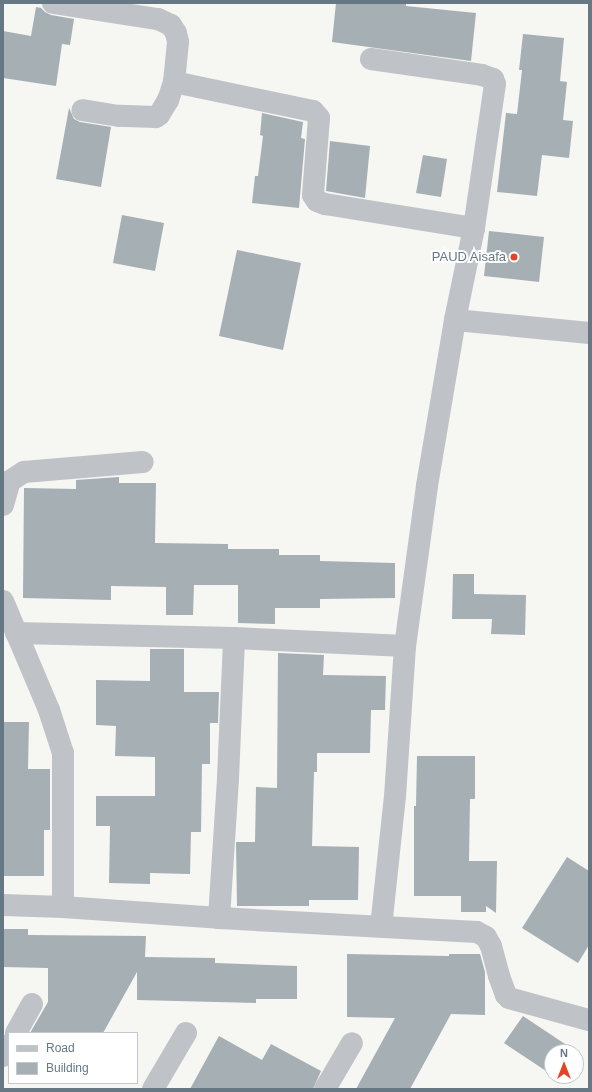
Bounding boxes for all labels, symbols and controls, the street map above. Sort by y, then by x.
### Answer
place label: PAUD Aisafa [431,249,506,265]
marker: PAUD Aisafa [509,252,519,262]
legend [8,1032,138,1084]
text: Road [46,1041,75,1055]
north arrow [544,1044,584,1084]
text: N [560,1047,568,1059]
text: Building [46,1061,89,1075]

